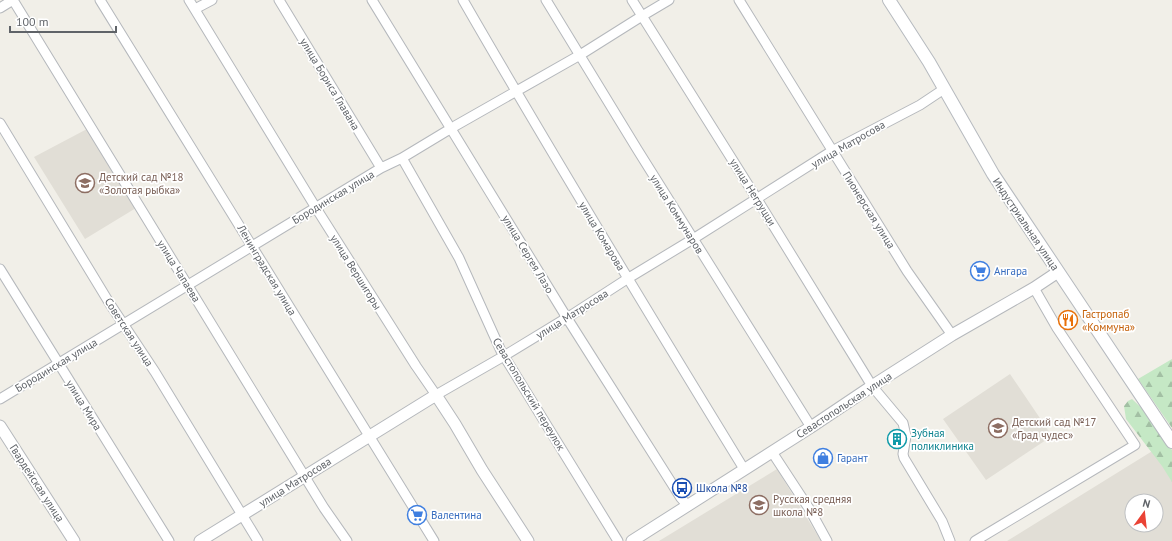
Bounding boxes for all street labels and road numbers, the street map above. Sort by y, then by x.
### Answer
street label: улица Бориса Главана [297,35,363,133]
street label: улица Матросова [809,117,887,171]
street label: улица Негруцци [727,156,779,228]
street label: Бородинская улица [289,167,377,227]
street label: Пионерская улица [840,169,898,251]
street label: улица Коммунаров [647,172,707,256]
street label: Индустриальная улица [990,175,1062,273]
street label: улица Комарова [576,199,628,273]
street label: улица Сергея Лазо [499,212,557,296]
street label: Ленинградская улица [234,221,300,318]
street label: улица Вершигоры [327,232,385,312]
street label: улица Чапаева [154,237,204,305]
street label: улица Матросова [533,286,611,342]
street label: Советская улица [102,295,156,369]
street label: Бородинская улица [12,335,100,395]
street label: Севастопольский переулок [490,335,569,454]
street label: Севастопольская улица [793,369,895,441]
street label: улица Мира [63,377,105,433]
street label: Гвардейская улица [7,442,67,524]
street label: улица Матросова [256,454,334,510]

